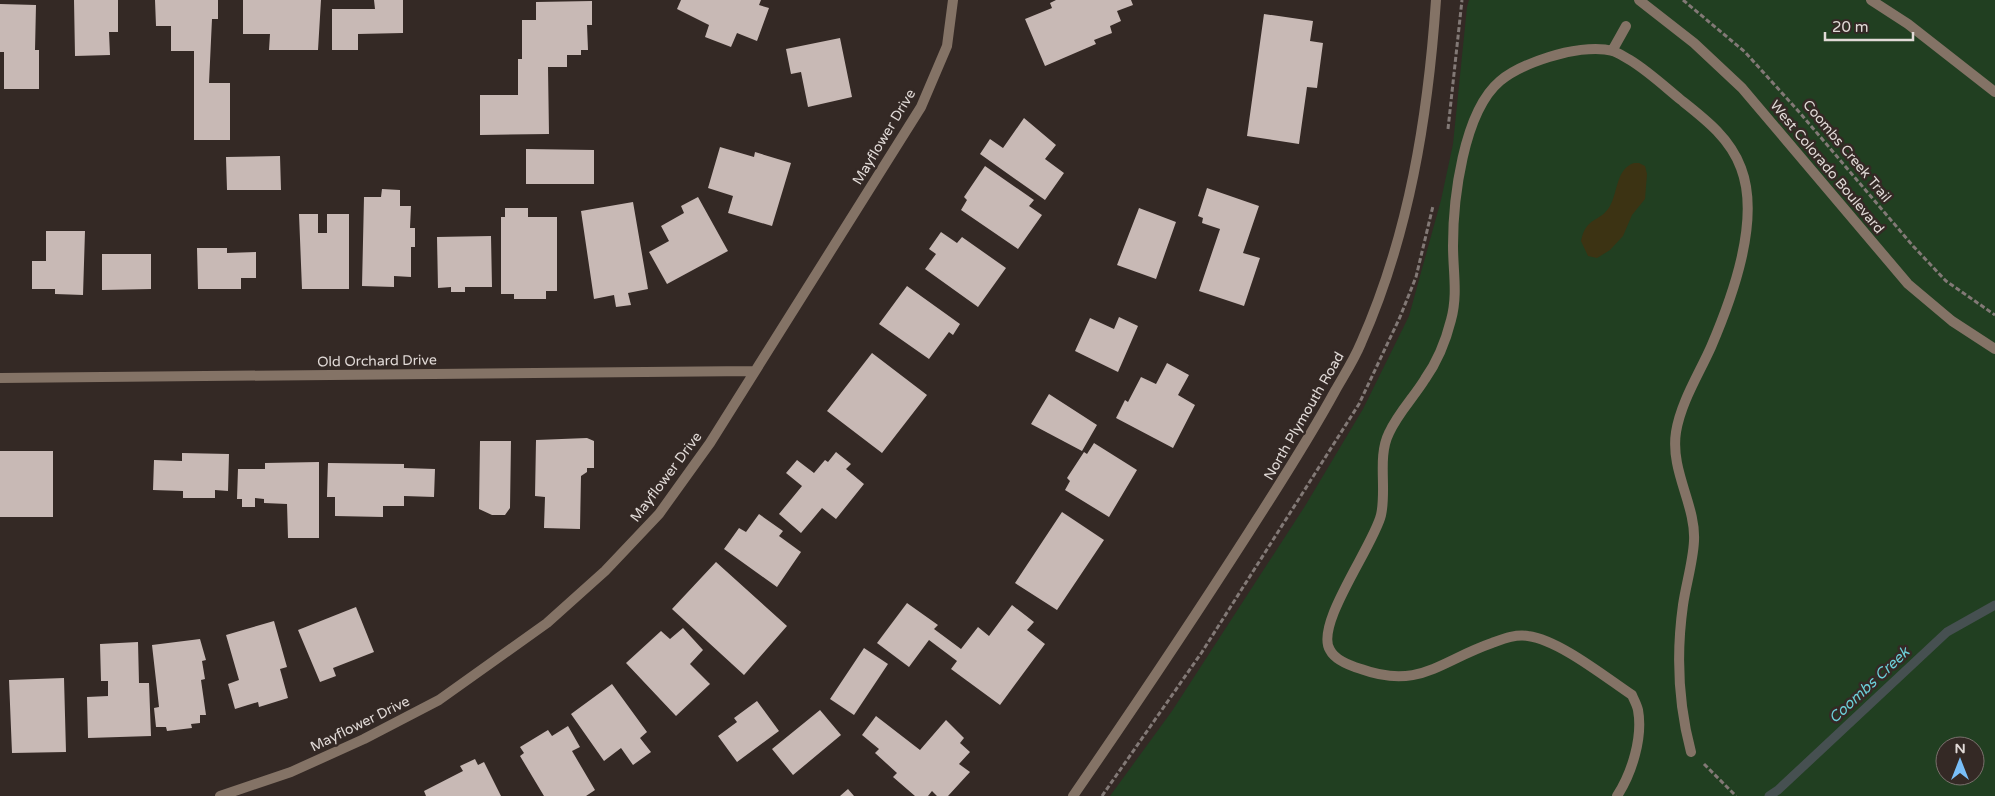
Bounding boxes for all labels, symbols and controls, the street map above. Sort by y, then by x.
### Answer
scale bar [1825,10,1912,42]
text: 20 m [1832,18,1869,36]
street label: Mayflower Drive [849,86,919,188]
street label: Coombs Creek Trail [1799,96,1895,206]
street label: West Colorado Boulevard [1766,97,1888,237]
street label: North Plymouth Road [1260,349,1348,483]
street label: Old Orchard Drive [317,351,437,371]
street label: Mayflower Drive [627,428,705,525]
water label: Coombs Creek [1825,642,1914,727]
street label: Mayflower Drive [308,693,413,755]
north arrow [1935,736,1985,786]
text: N [1954,740,1966,757]

